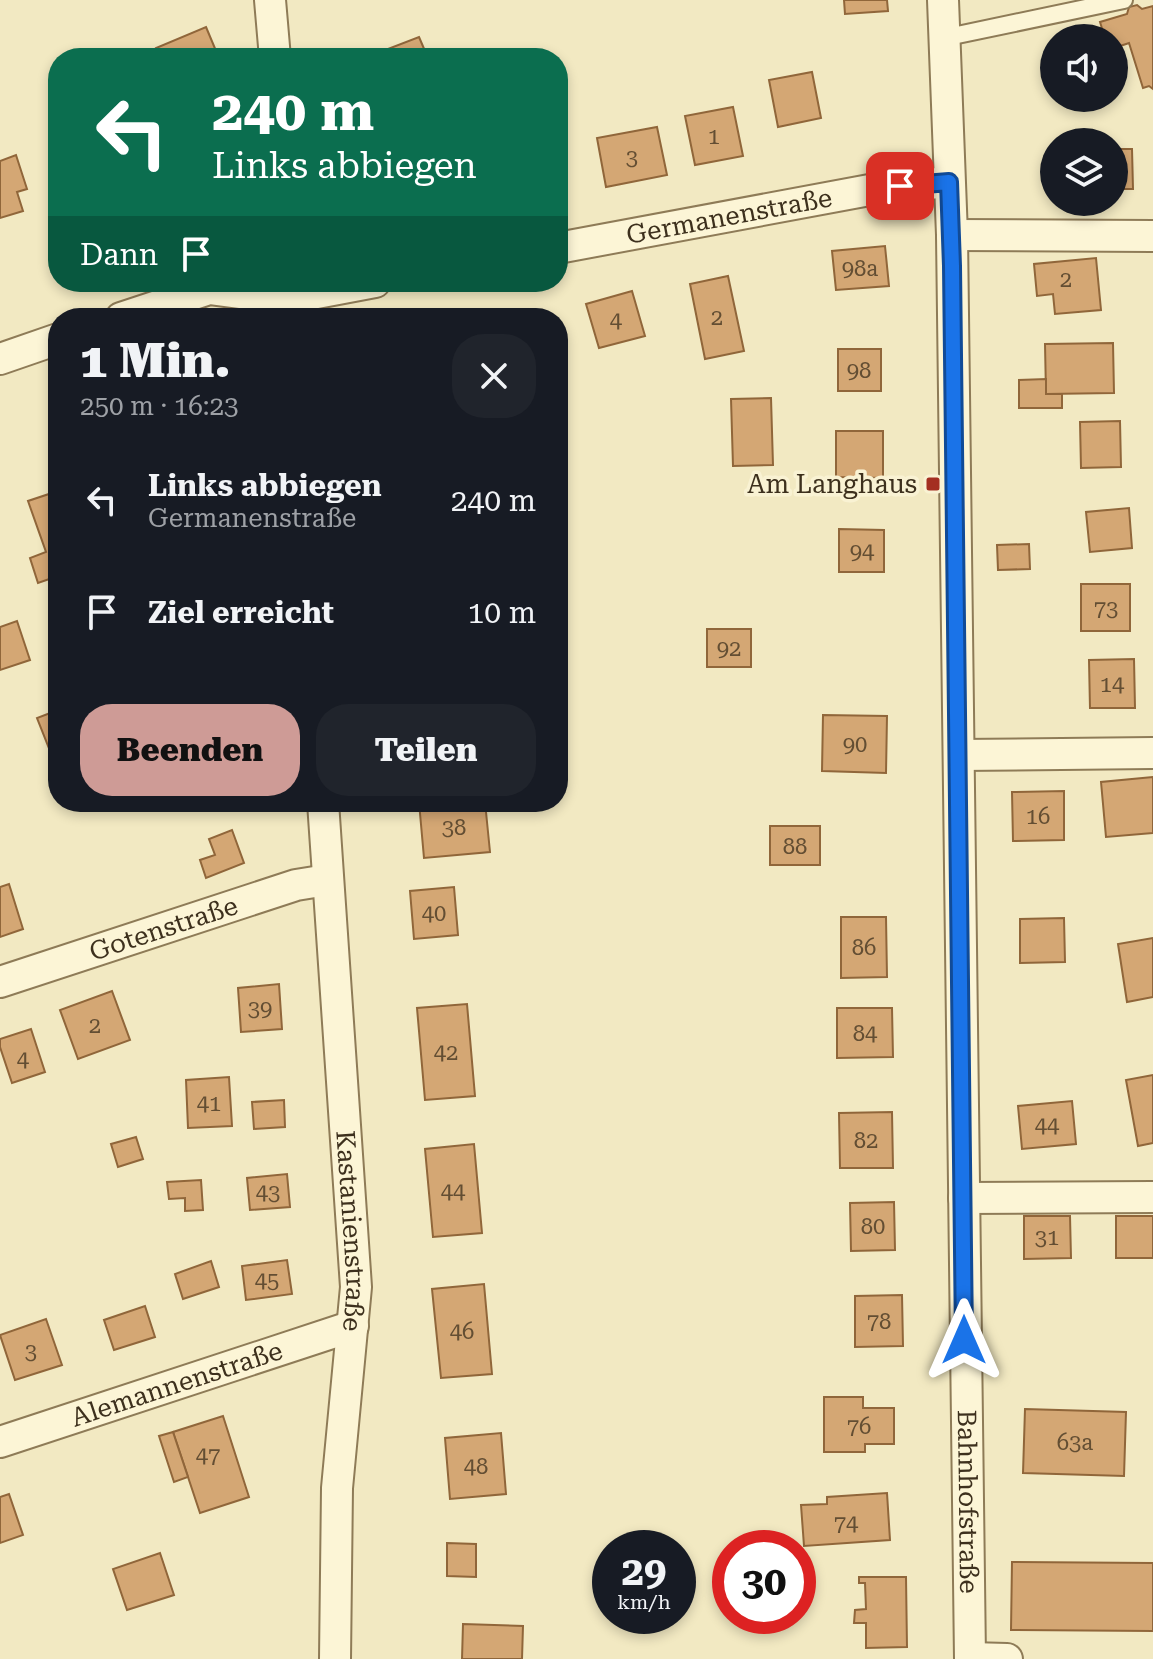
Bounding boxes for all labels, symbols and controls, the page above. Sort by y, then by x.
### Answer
map controls [1040,24,1128,216]
button: sound [1040,24,1128,112]
text: 240 m [212,78,374,144]
icon: left [80,80,184,184]
house number: 1 [708,124,720,149]
button: layers [1040,128,1128,216]
text: Links abbiegen [212,145,477,187]
house number: 3 [626,145,638,170]
pin [866,152,934,220]
icon: arrive [878,164,922,208]
street label: Germanenstraße [624,182,834,250]
icon: arrive [174,232,218,276]
text: Dann [80,237,158,272]
house number: 98a [842,256,878,281]
house number: 2 [1060,267,1072,292]
house number: 2 [711,305,723,330]
house number: 4 [610,308,623,333]
text: 1 Min. [80,333,230,389]
button: close [452,334,536,418]
house number: 98 [847,358,871,383]
text: 250 m · 16:23 [80,391,239,421]
text: Links abbiegen [148,468,382,503]
place label: Am Langhaus [747,469,917,499]
marker: Am Langhaus [924,475,942,493]
icon: left [80,478,124,522]
text: 240 m [451,483,536,518]
text: Germanenstraße [148,503,356,533]
house number: 94 [850,539,875,564]
icon: arrive [80,590,124,634]
text: Ziel erreicht [148,595,334,630]
text: 10 m [467,595,536,630]
house number: 73 [1094,596,1118,621]
house number: 92 [717,636,741,661]
house number: 14 [1100,672,1125,697]
button: Beenden [80,704,300,796]
button: Teilen [316,704,536,796]
house number: 90 [843,732,867,757]
house number: 16 [1026,804,1050,829]
house number: 38 [442,815,466,840]
house number: 88 [783,834,807,859]
street label: Gotenstraße [85,890,241,967]
house number: 40 [422,901,446,926]
house number: 86 [852,935,876,960]
house number: 39 [248,996,272,1021]
house number: 2 [89,1013,101,1038]
house number: 84 [853,1021,878,1046]
house number: 42 [434,1040,458,1065]
house number: 4 [17,1047,30,1072]
house number: 41 [197,1091,221,1116]
house number: 44 [1035,1113,1060,1138]
house number: 82 [854,1128,878,1153]
street label: Kastanienstraße [330,1129,371,1333]
house number: 44 [441,1179,466,1204]
house number: 43 [256,1180,280,1205]
house number: 80 [861,1214,885,1239]
house number: 31 [1035,1225,1059,1250]
house number: 45 [255,1268,279,1293]
position arrow [922,1298,1006,1382]
house number: 78 [867,1309,891,1334]
house number: 46 [450,1319,474,1344]
street label: Alemannenstraße [67,1335,286,1433]
house number: 3 [25,1339,37,1364]
street label: Bahnhofstraße [952,1410,984,1594]
house number: 76 [847,1414,871,1439]
house number: 63a [1057,1430,1093,1455]
house number: 47 [196,1443,220,1468]
house number: 48 [464,1454,488,1479]
house number: 74 [834,1511,859,1536]
speed limit sign: 30 [712,1530,816,1634]
text: 29 [622,1548,666,1595]
text: km/h [617,1590,671,1614]

